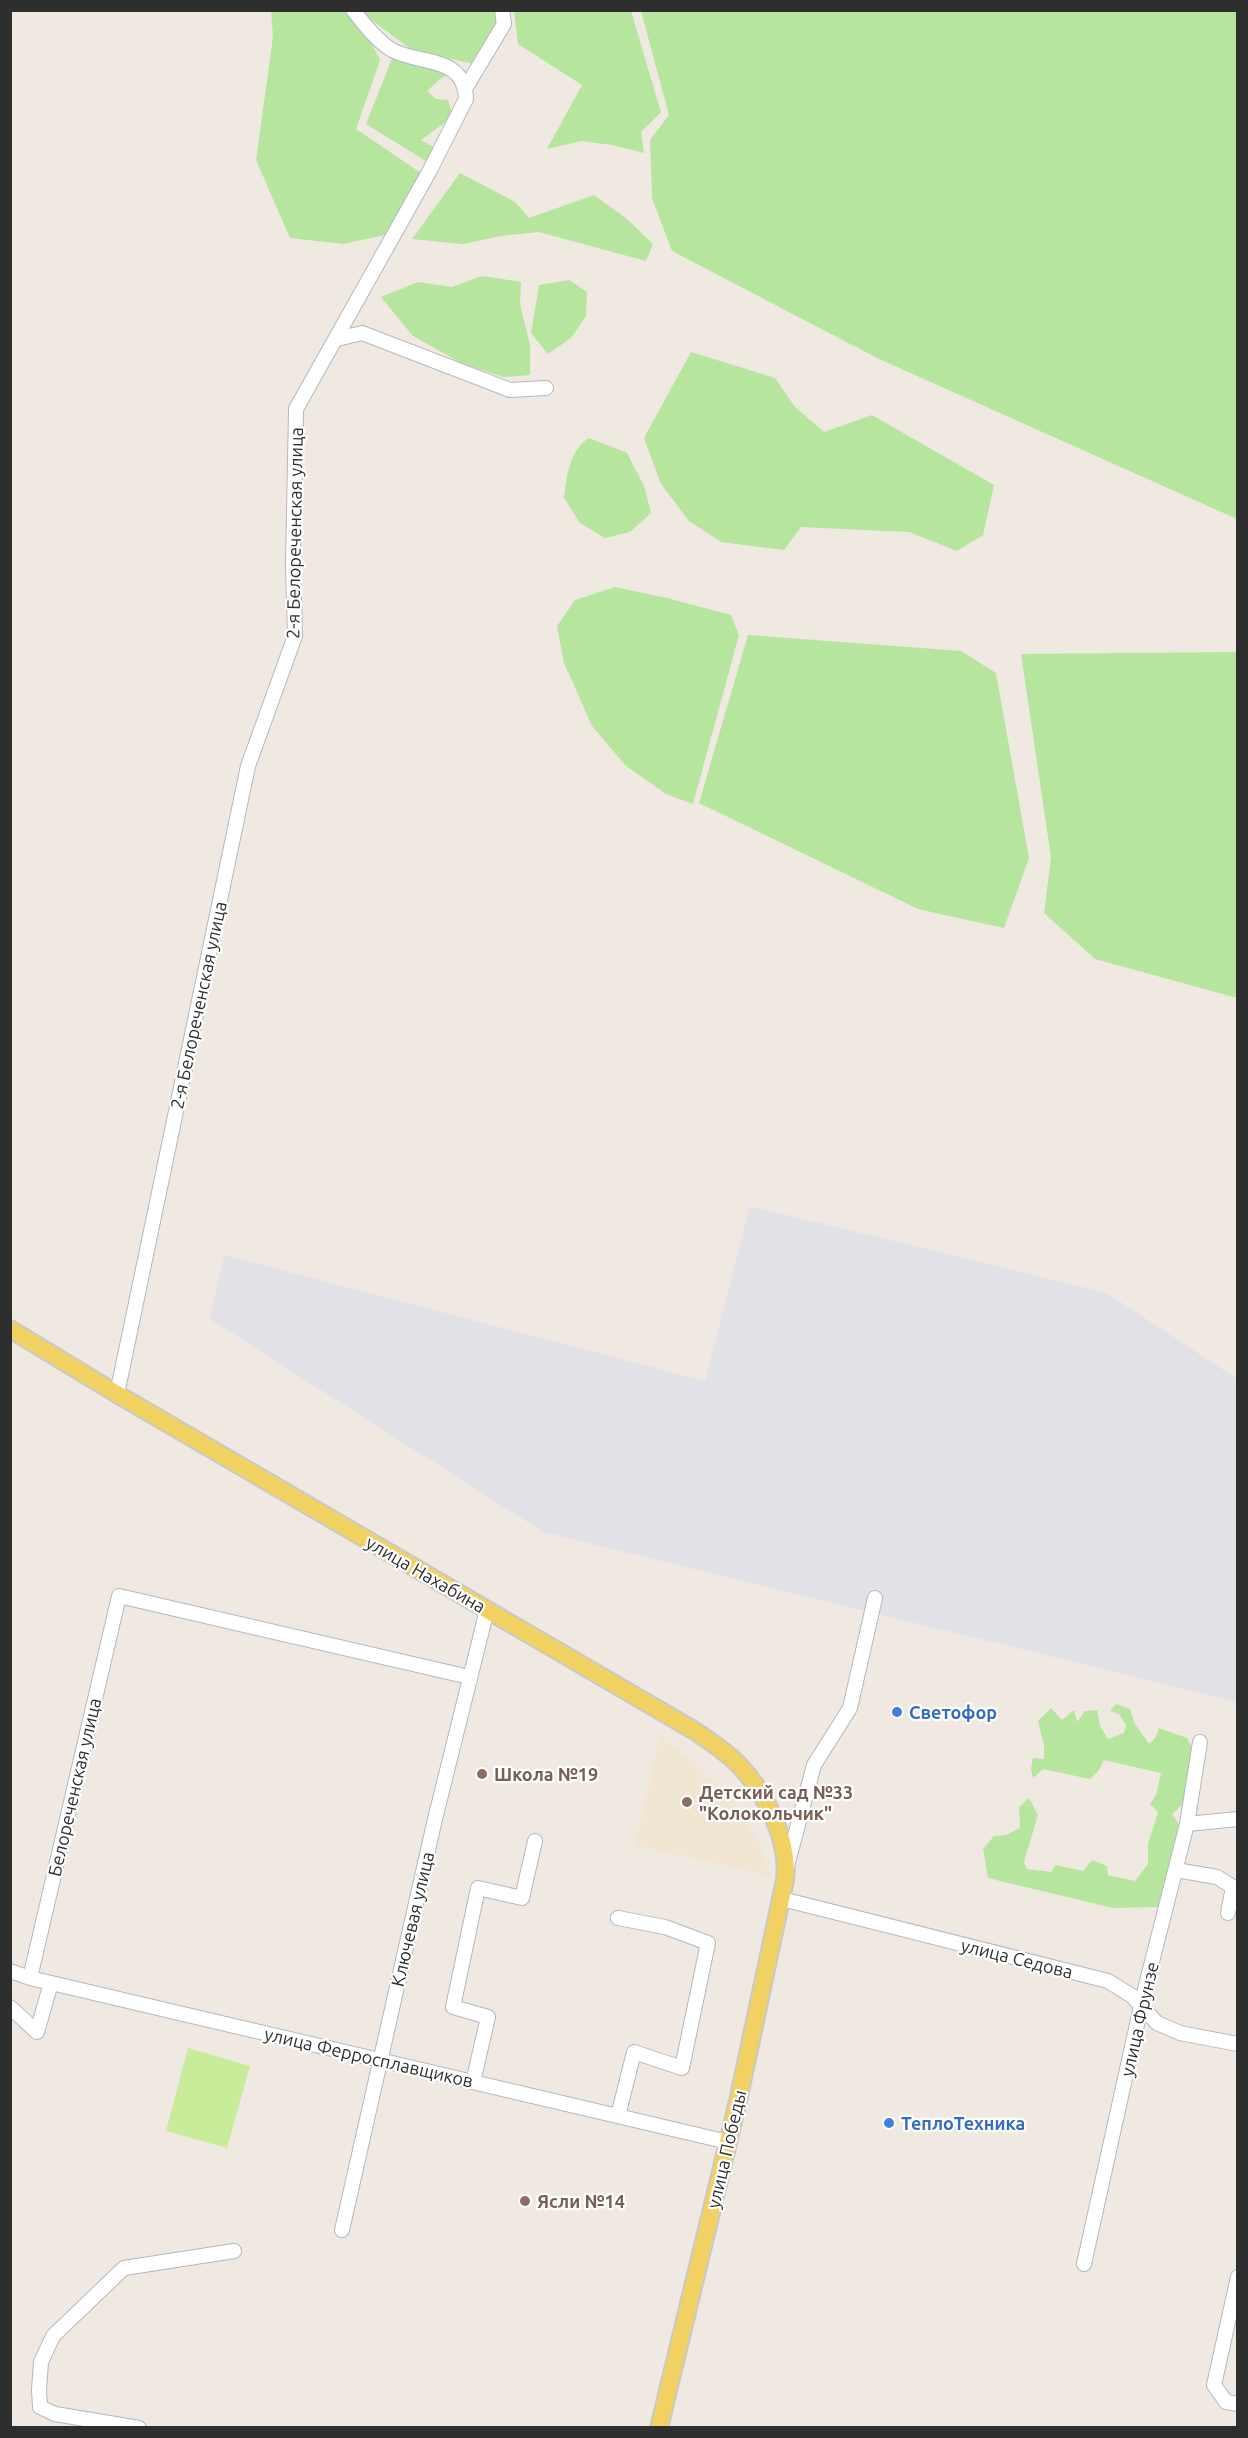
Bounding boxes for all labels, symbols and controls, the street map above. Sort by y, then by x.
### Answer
street label: 2-я Белореченская улица [282,427,306,639]
street label: 2-я Белореченская улица [166,899,230,1111]
street label: улица Нахабина [363,1532,489,1616]
street label: Белореченская улица [44,1696,104,1878]
place label: Светофор [909,1702,997,1722]
marker: Светофор [890,1705,904,1719]
place label: Школа №19 [494,1764,598,1784]
marker: Школа №19 [475,1767,489,1781]
place label: Детский сад №33 "Колокольчик" [699,1782,853,1823]
marker: Детский сад №33 "Колокольчик" [680,1795,694,1809]
street label: Ключевая улица [387,1850,437,1988]
street label: улица Седова [959,1934,1075,1982]
street label: улица Фрунзе [1116,1960,1162,2078]
street label: улица Ферросплавщиков [263,2023,475,2091]
street label: улица Победы [703,2088,749,2210]
place label: ТеплоТехника [901,2113,1025,2133]
marker: ТеплоТехника [882,2116,896,2130]
place label: Ясли №14 [537,2191,625,2211]
marker: Ясли №14 [518,2194,532,2208]

